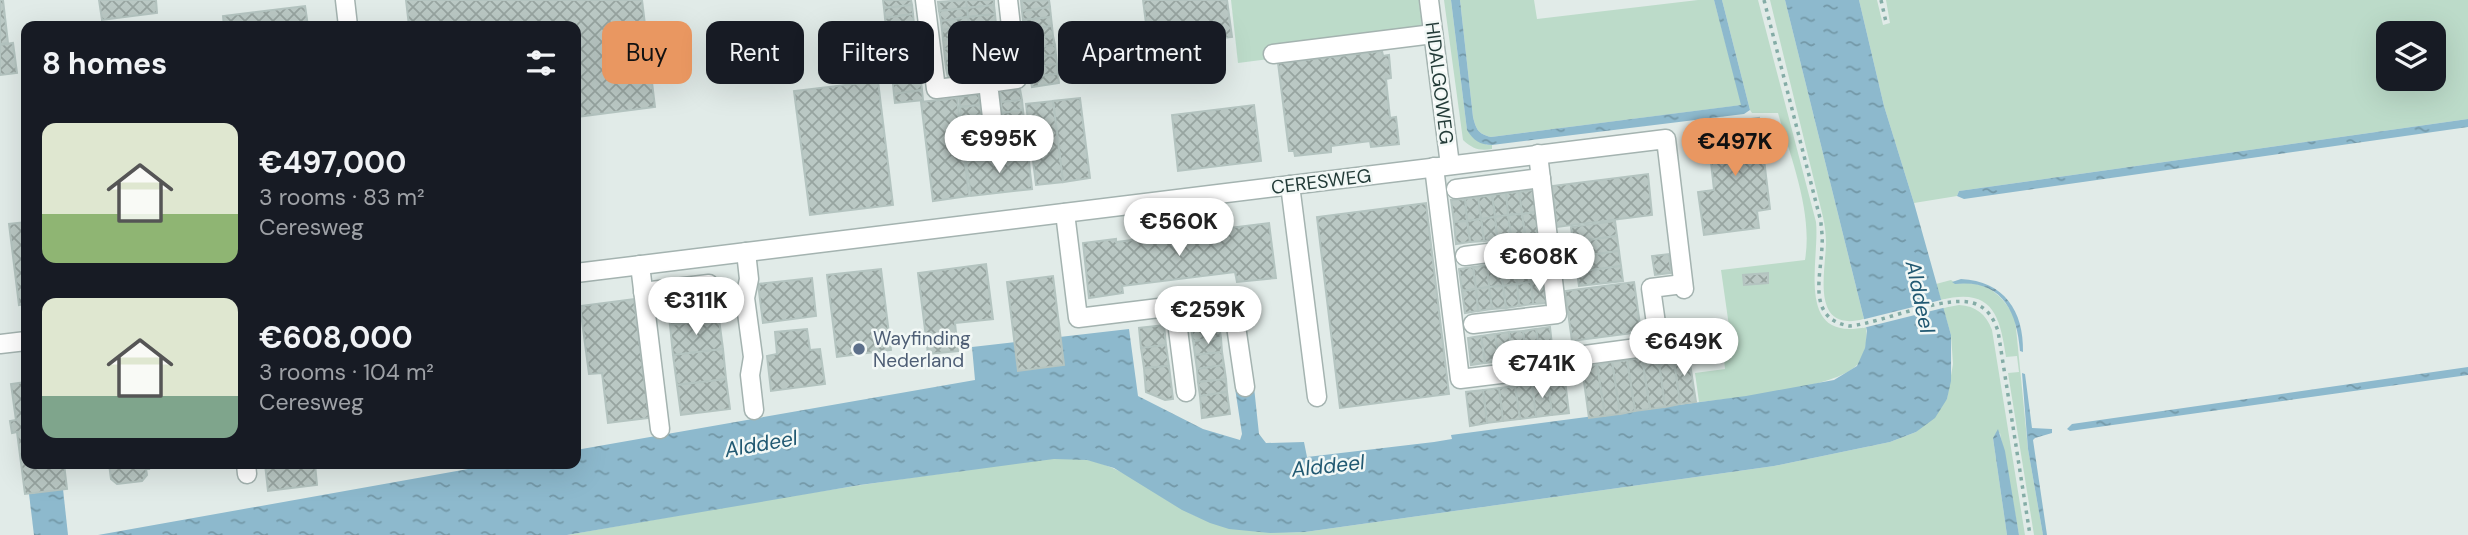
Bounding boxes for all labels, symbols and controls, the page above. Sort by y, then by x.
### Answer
street label: HIDALGOWEG [1420,20,1459,146]
chip: Buy [602,21,692,84]
chip: Rent [706,21,804,84]
chip: Filters [818,21,934,84]
chip: New [948,21,1044,84]
chip: Apartment [1058,21,1226,84]
map controls [2376,21,2446,91]
button: layers [2376,21,2446,91]
text: 8 homes [42,44,167,83]
icon: filters [522,44,560,82]
pin: €995K [950,116,1048,175]
pin: €497K [1686,118,1784,178]
text: €995K [961,123,1037,153]
text: €497K [1698,126,1772,156]
text: €497,000 [259,143,406,182]
icon: home [98,151,182,235]
street label: CERESWEG [1270,163,1373,200]
text: 3 rooms · 83 m² [259,182,425,212]
pin: €560K [1130,198,1228,258]
text: €560K [1140,206,1218,236]
text: Ceresweg [259,212,364,242]
pin: €608K [1490,233,1588,293]
text: €608K [1500,241,1578,271]
water label: Alddeel [1898,257,1941,336]
pin: €311K [647,278,745,337]
text: €311K [664,285,728,315]
pin: €259K [1159,286,1257,346]
text: €259K [1171,294,1245,324]
text: €608,000 [259,318,413,357]
pin: €649K [1635,318,1733,378]
icon: home [98,326,182,410]
place label: Wayfinding Nederland [873,326,971,373]
text: €649K [1645,326,1723,356]
pin: €741K [1493,340,1591,400]
marker: Wayfinding Nederland [851,341,867,357]
text: €741K [1508,348,1576,378]
text: 3 rooms · 104 m² [259,357,434,387]
text: Ceresweg [259,387,364,417]
water label: Alddeel [721,424,800,464]
water label: Alddeel [1289,448,1366,484]

